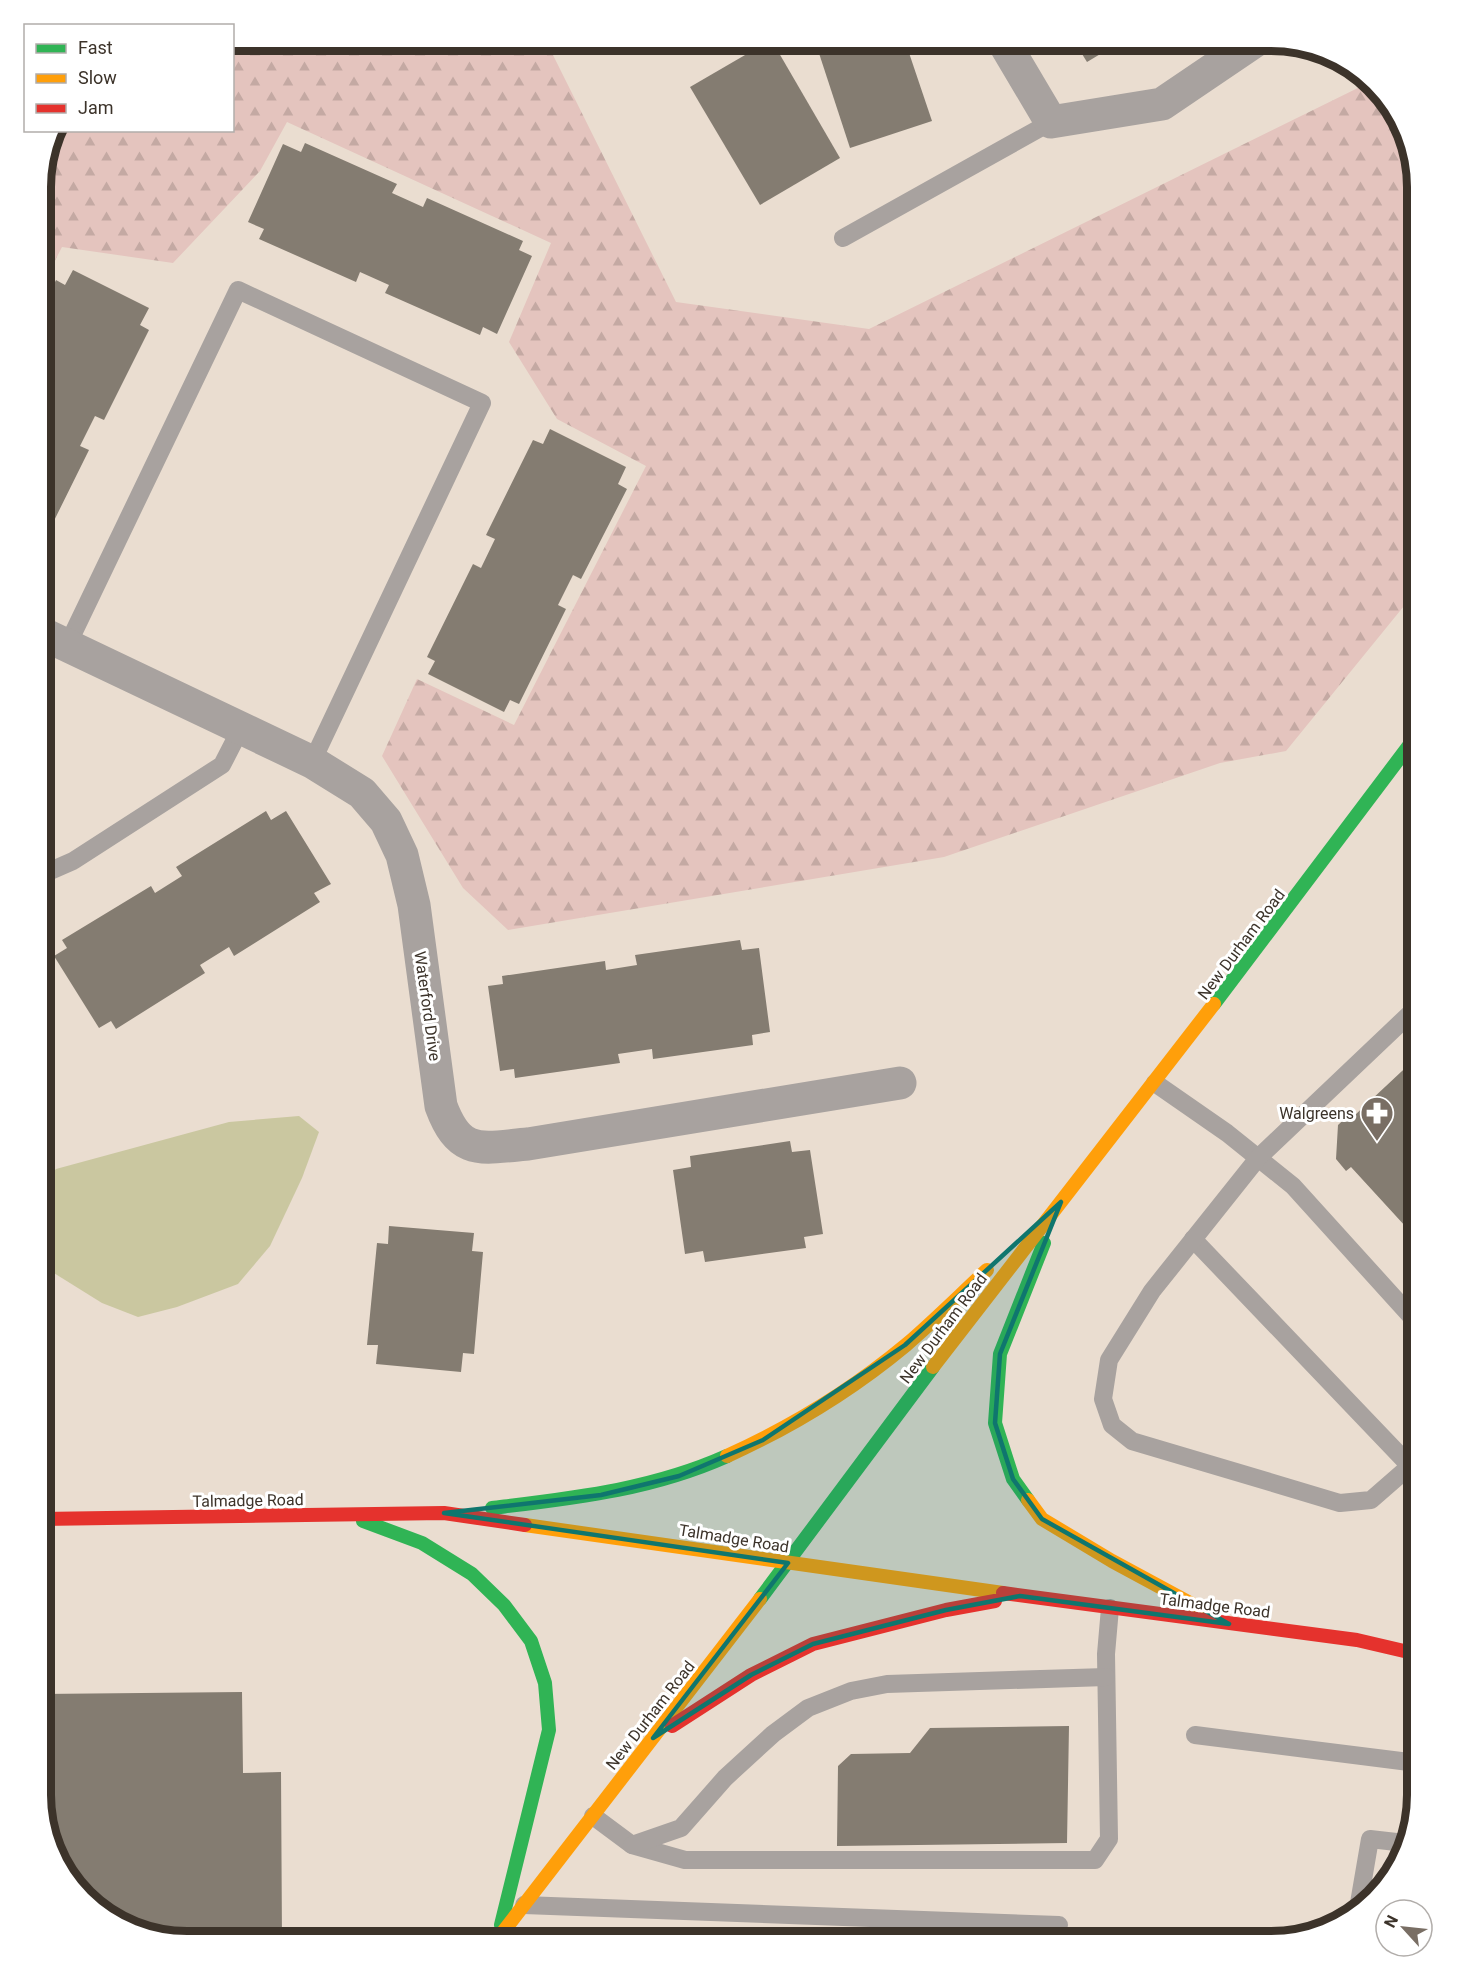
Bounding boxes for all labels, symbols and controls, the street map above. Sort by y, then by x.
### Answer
legend [24,24,234,132]
text: Fast [78,37,113,58]
text: Slow [78,67,117,88]
text: Jam [78,97,114,118]
street label: New Durham Road [1194,886,1289,1003]
street label: Waterford Drive [410,950,445,1062]
pharmacy icon: Walgreens [1359,1095,1395,1142]
place label: Walgreens [1279,1104,1354,1123]
street label: New Durham Road [896,1270,991,1387]
street label: Talmadge Road [192,1490,304,1511]
street label: Talmadge Road [678,1520,790,1557]
street label: Talmadge Road [1159,1589,1271,1622]
street label: New Durham Road [602,1657,699,1774]
north arrow [1374,1898,1434,1958]
text: N [1380,1912,1402,1931]

